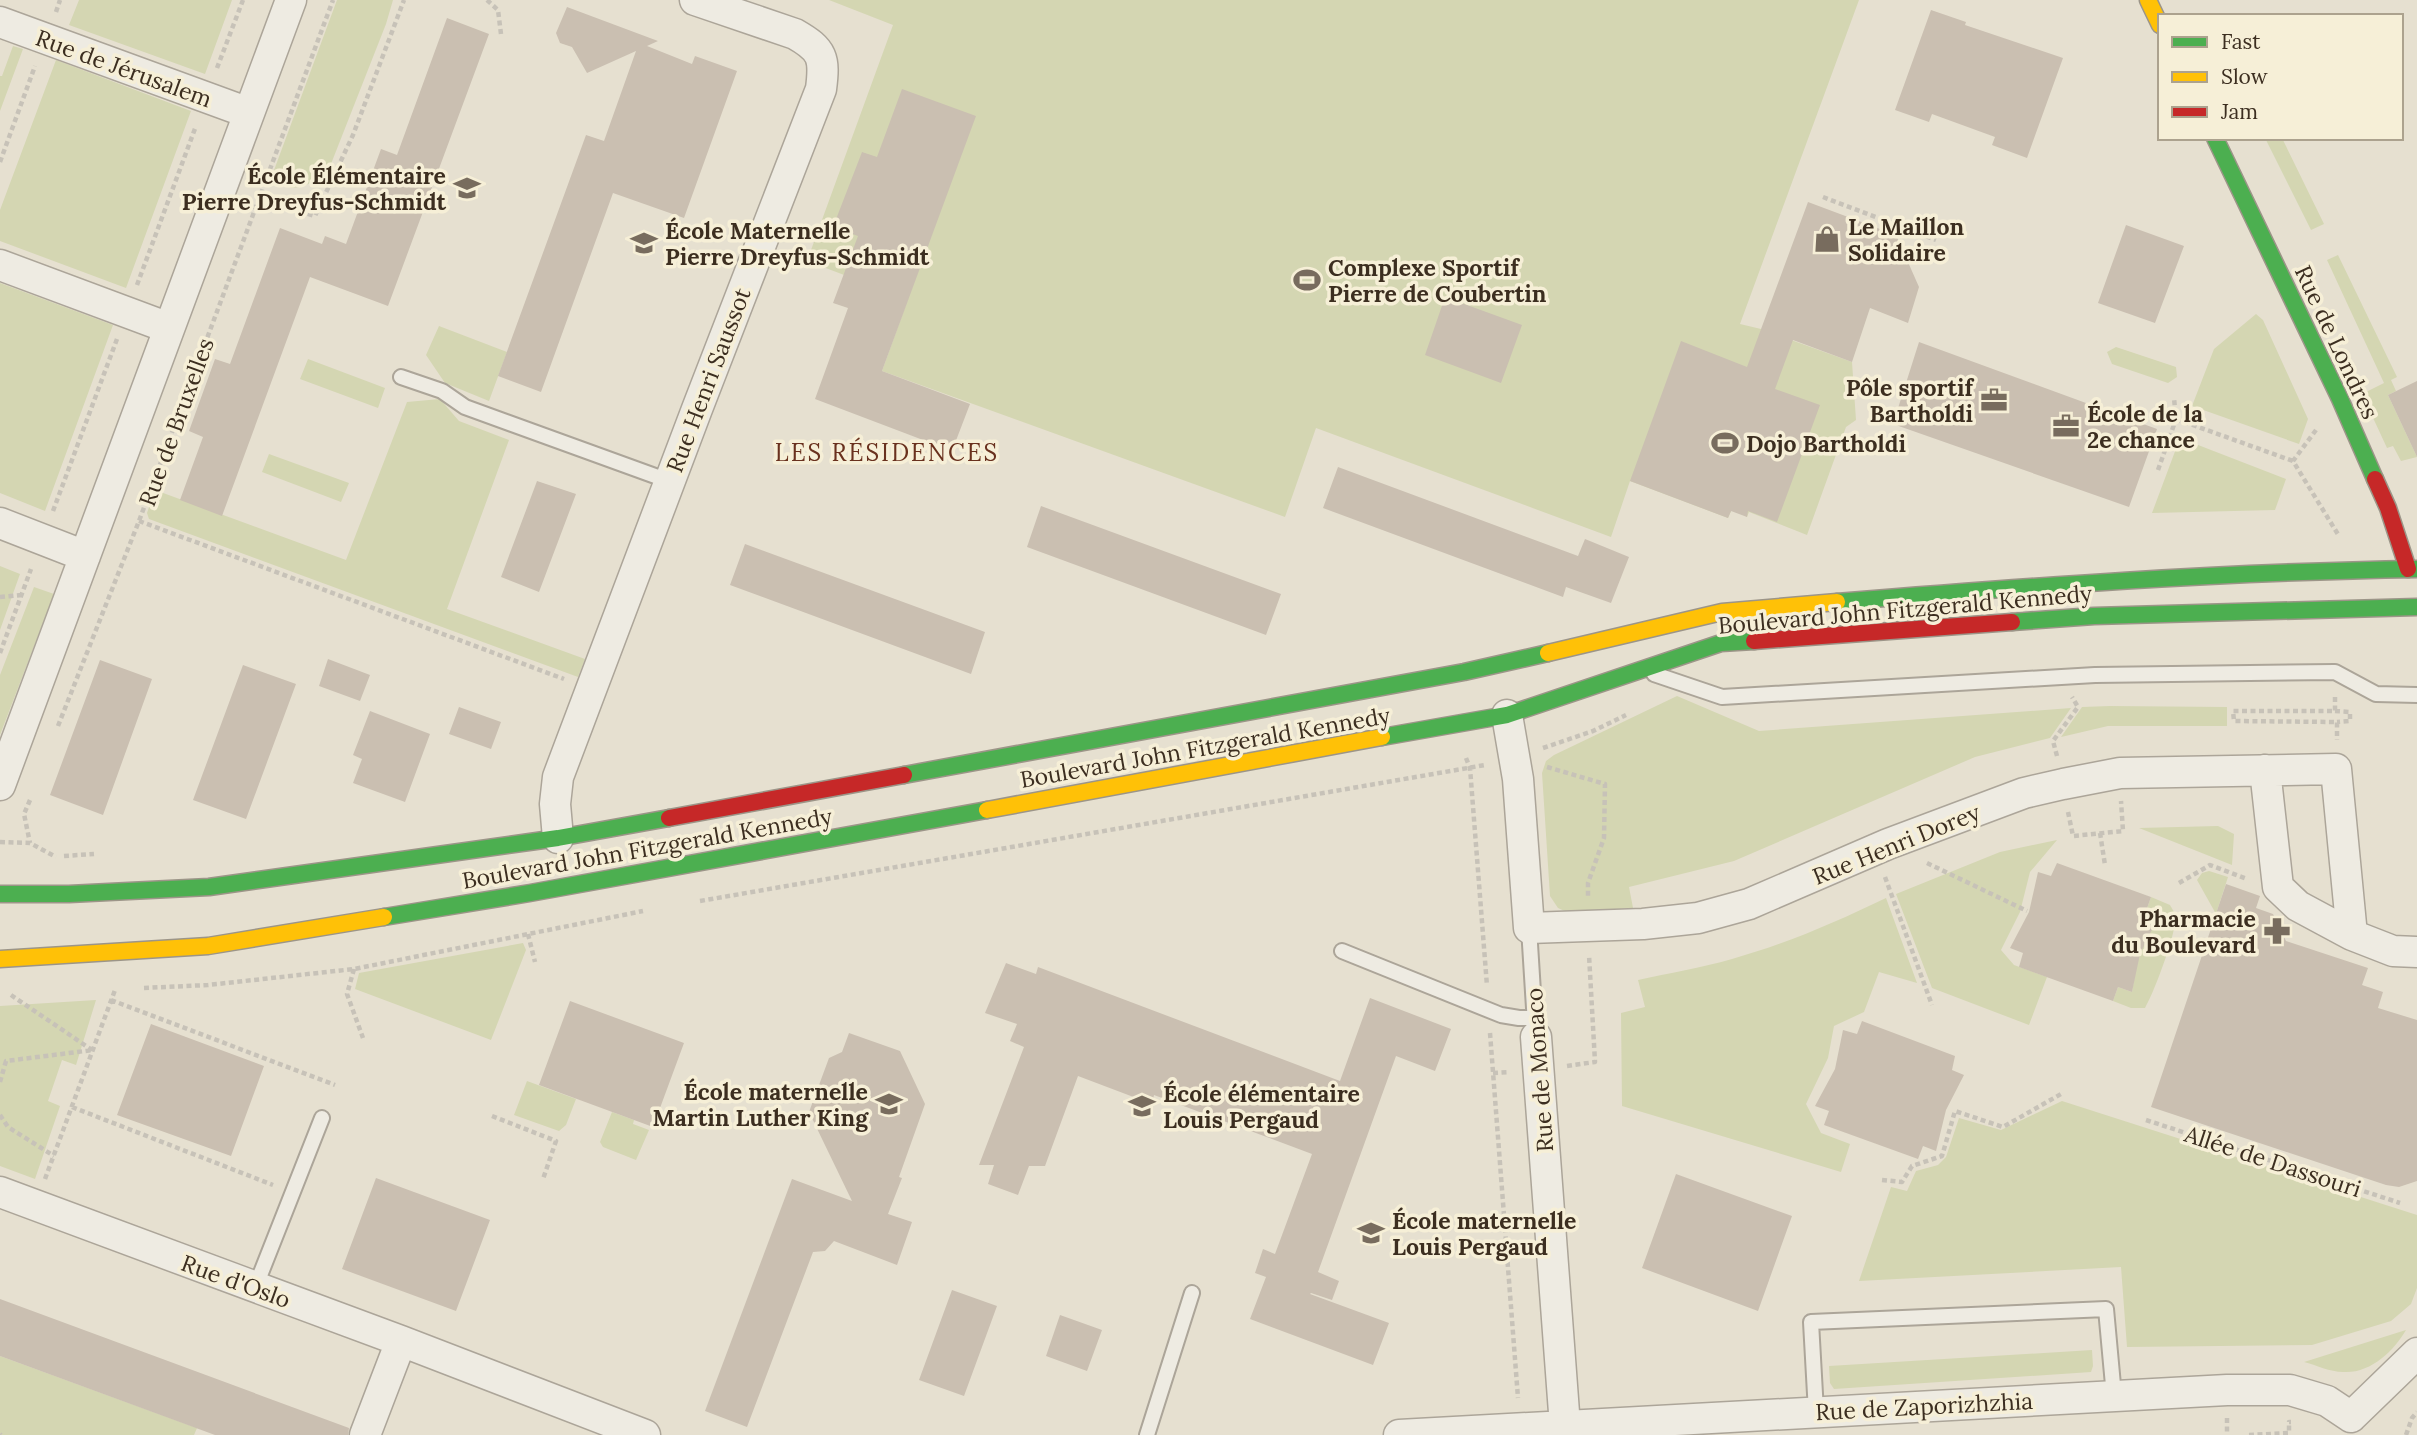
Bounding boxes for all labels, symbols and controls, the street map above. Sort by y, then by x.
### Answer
legend [2158,14,2403,140]
street label: Rue de Jérusalem [32,23,216,113]
text: Fast [2221,28,2261,55]
text: Slow [2221,63,2268,90]
text: Jam [2220,98,2258,125]
place label: École Élémentaire Pierre Dreyfus-Schmidt [182,161,446,216]
school or university icon: École Élémentaire Pierre Dreyfus-Schmidt [452,173,482,203]
place label: Le Maillon Solidaire [1848,212,1964,267]
place label: École Maternelle Pierre Dreyfus-Schmidt [665,216,930,271]
shop icon: Le Maillon Solidaire [1812,224,1842,254]
school or university icon: École Maternelle Pierre Dreyfus-Schmidt [629,228,659,258]
place label: Complexe Sportif Pierre de Coubertin [1328,253,1547,308]
street label: Rue de Londres [2289,260,2385,424]
sports icon: Complexe Sportif Pierre de Coubertin [1292,265,1322,295]
street label: Rue Henri Saussot [659,284,757,476]
street label: Rue de Bruxelles [132,334,220,510]
place label: Pôle sportif Bartholdi [1846,373,1975,428]
office icon: Pôle sportif Bartholdi [1979,385,2009,415]
place label: École de la 2e chance [2087,399,2203,454]
office icon: École de la 2e chance [2051,411,2081,441]
sports icon: Dojo Bartholdi [1710,428,1740,458]
place label: Dojo Bartholdi [1746,429,1906,458]
district label: LES RÉSIDENCES [775,437,999,468]
street label: Boulevard John Fitzgerald Kennedy [1717,578,2094,640]
street label: Boulevard John Fitzgerald Kennedy [1018,700,1393,794]
street label: Rue Henri Dorey [1808,797,1985,891]
street label: Boulevard John Fitzgerald Kennedy [460,801,835,895]
place label: Pharmacie du Boulevard [2111,904,2256,959]
pharmacy icon: Pharmacie du Boulevard [2262,916,2292,946]
street label: Rue de Monaco [1519,987,1559,1153]
place label: École maternelle Martin Luther King [653,1077,869,1132]
place label: École élémentaire Louis Pergaud [1163,1079,1360,1134]
school or university icon: École maternelle Martin Luther King [874,1089,904,1119]
school or university icon: École élémentaire Louis Pergaud [1127,1091,1157,1121]
street label: Allée de Dassouri [2180,1118,2365,1203]
place label: École maternelle Louis Pergaud [1392,1206,1576,1261]
school or university icon: École maternelle Louis Pergaud [1356,1218,1386,1248]
street label: Rue d'Oslo [178,1248,294,1314]
street label: Rue de Zaporizhzhia [1814,1386,2034,1426]

